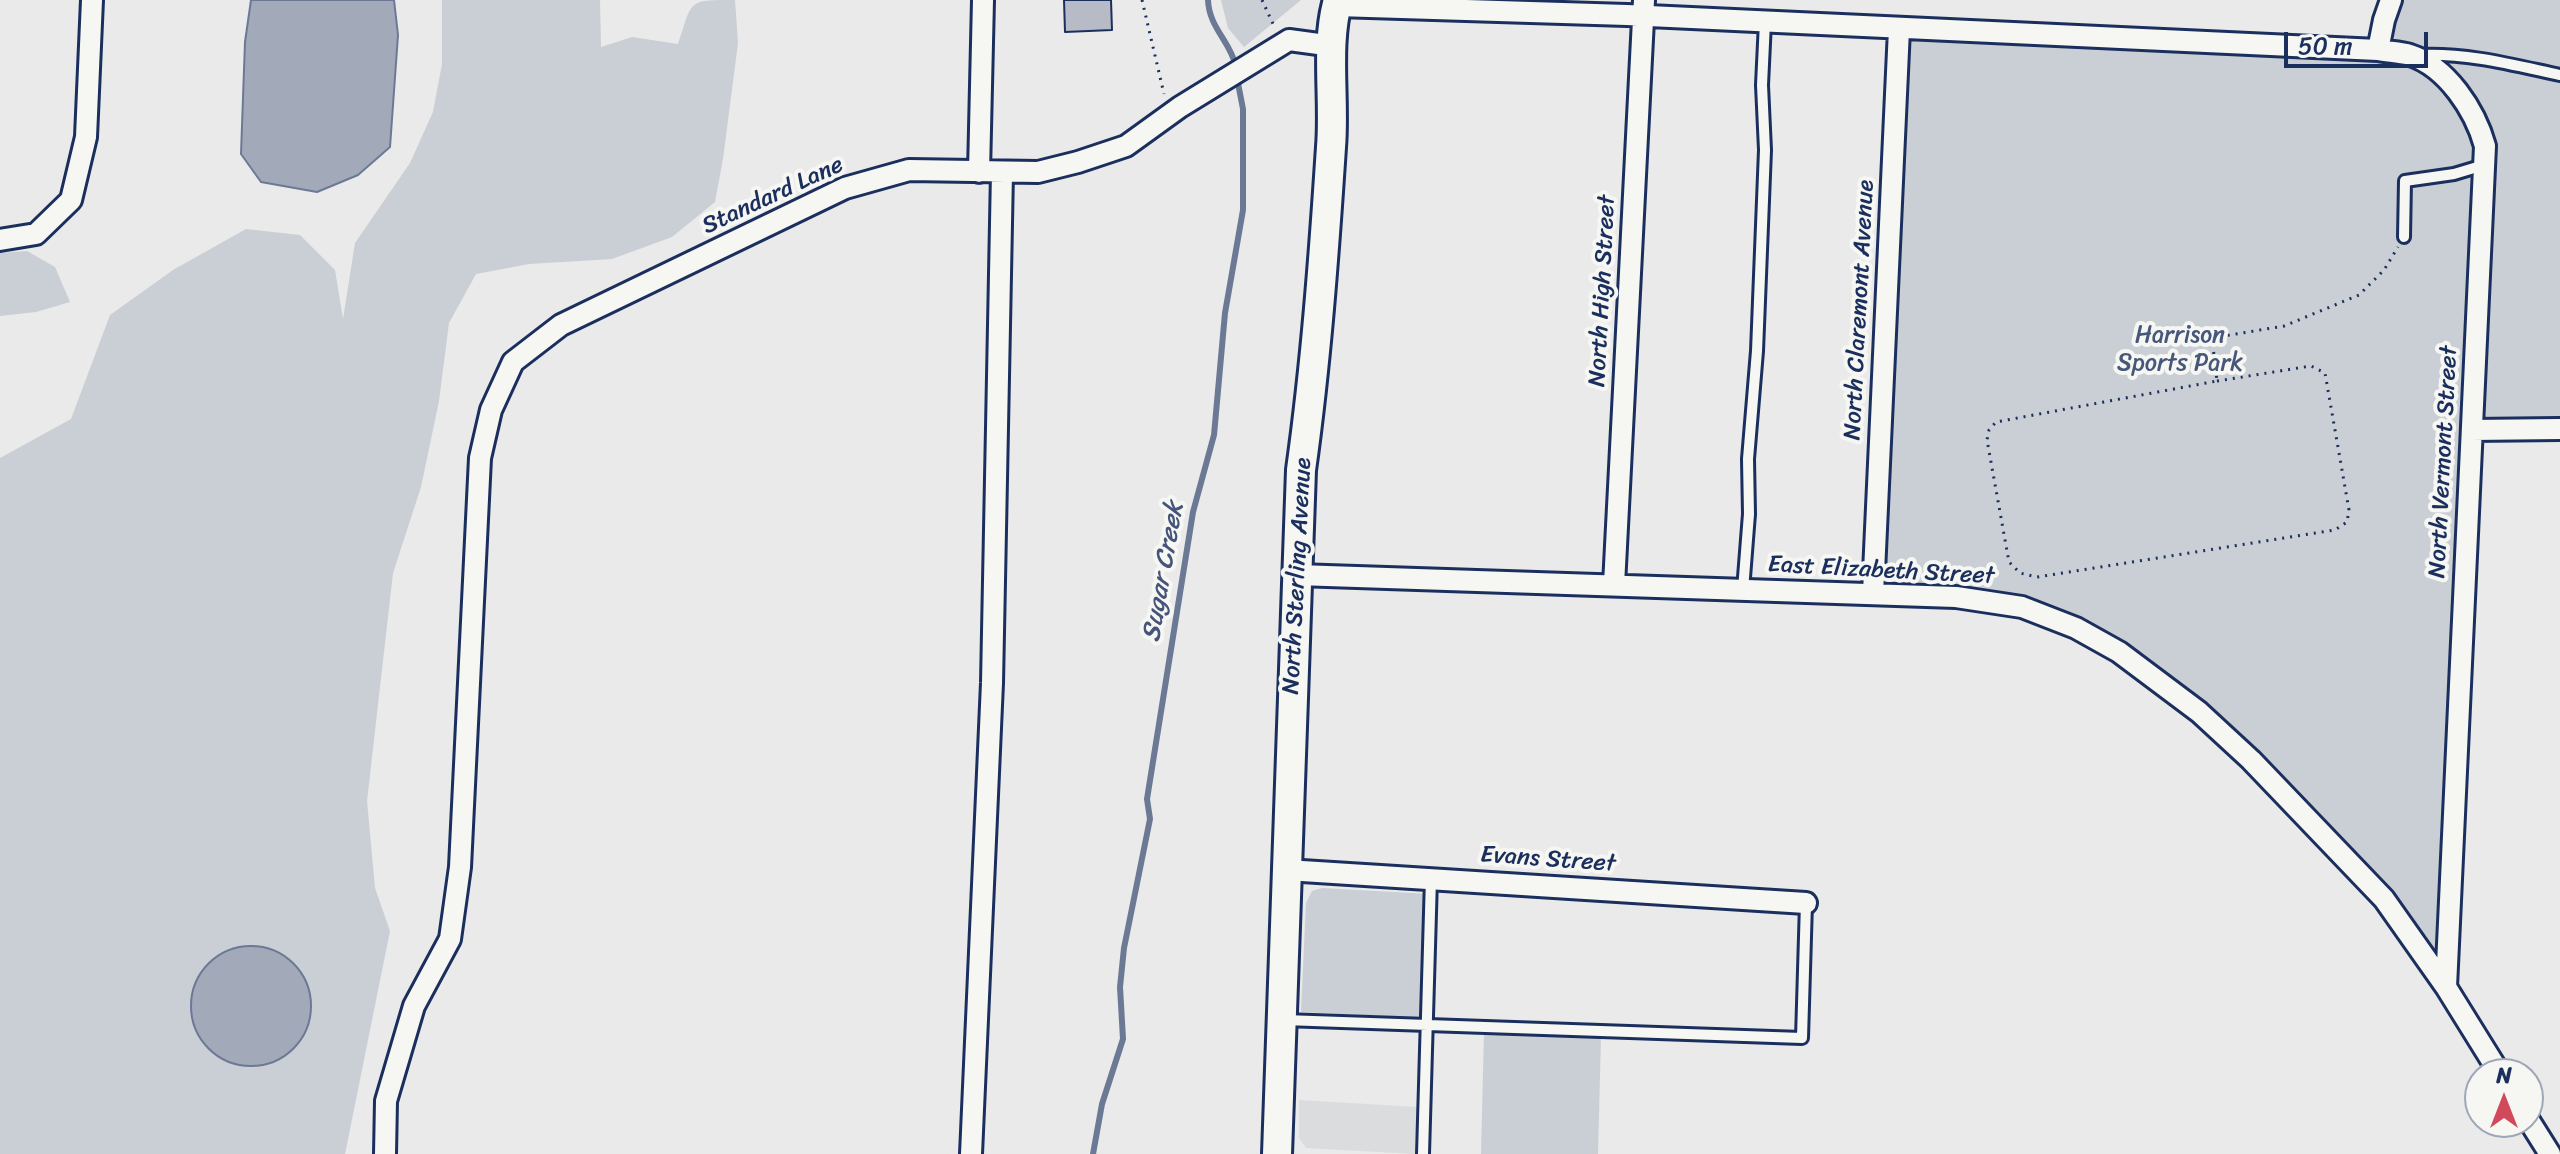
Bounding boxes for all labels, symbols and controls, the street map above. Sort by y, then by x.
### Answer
scale bar [2288,16,2432,66]
text: 50 m [2298,25,2353,67]
street label: Standard Lane [698,151,848,241]
street label: North Claremont Avenue [1839,179,1881,441]
street label: North High Street [1584,194,1622,388]
park label: Harrison Sports Park [2117,322,2243,378]
street label: North Vermont Street [2424,345,2464,579]
street label: North Sterling Avenue [1277,457,1319,695]
water label: Sugar Creek [1136,500,1192,644]
street label: East Elizabeth Street [1767,551,1995,591]
street label: Evans Street [1480,841,1616,879]
text: N [2496,1056,2512,1095]
north arrow [2464,1058,2544,1138]

